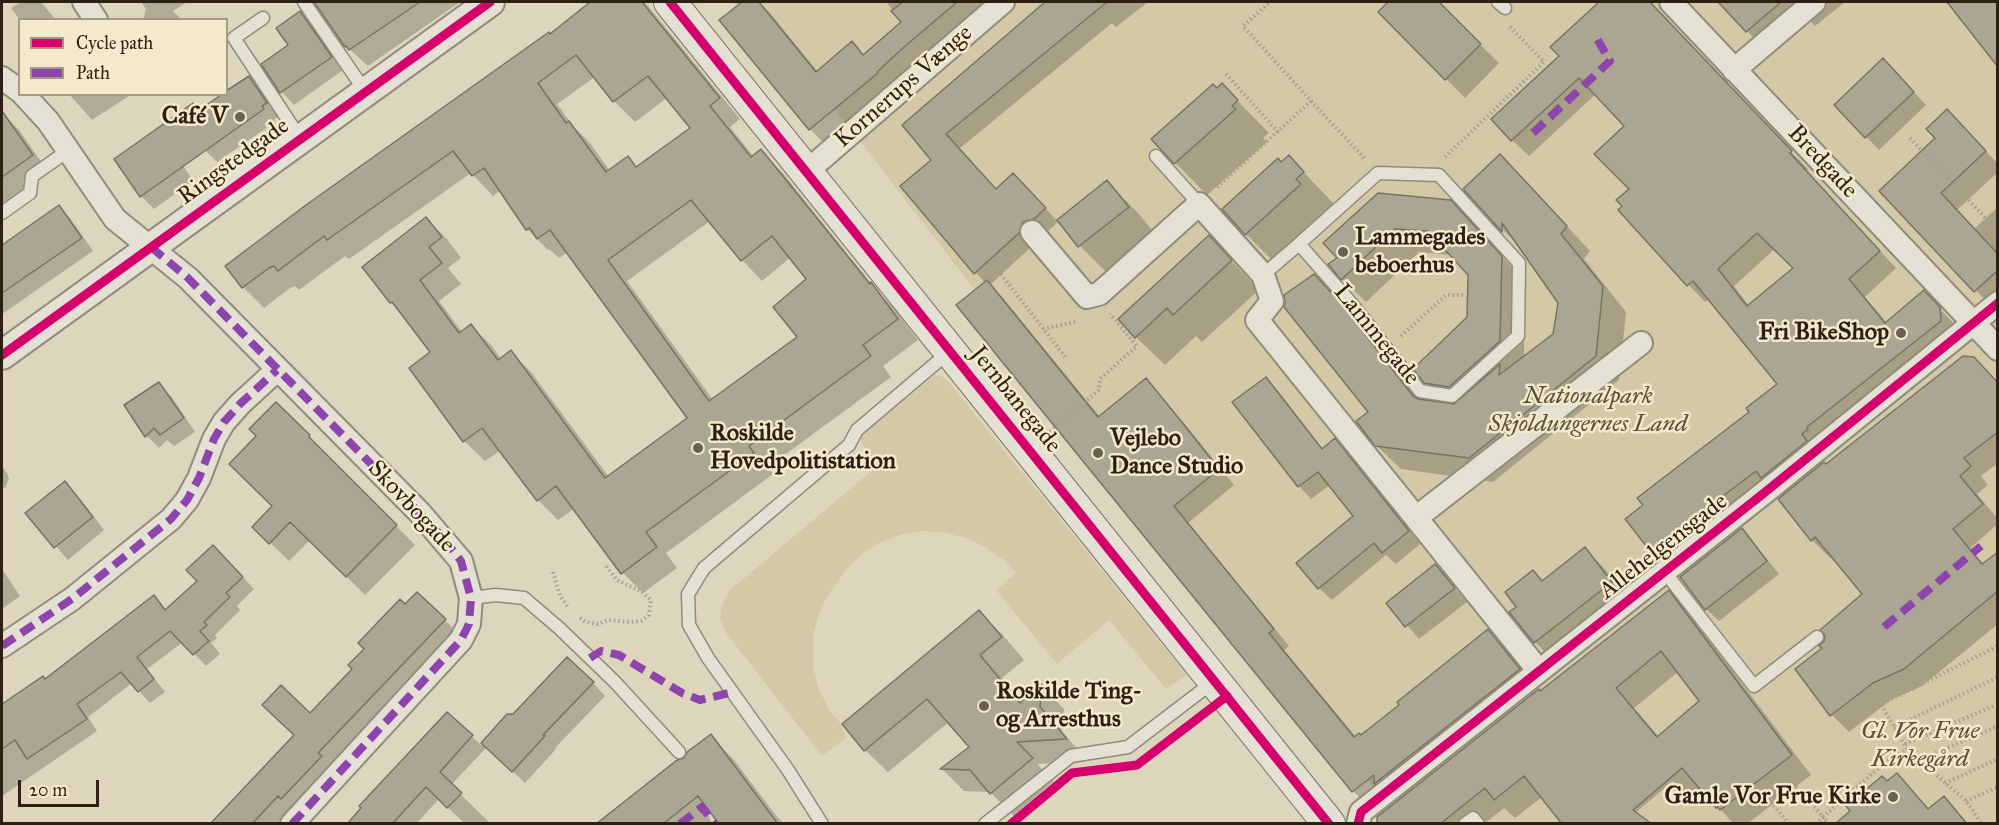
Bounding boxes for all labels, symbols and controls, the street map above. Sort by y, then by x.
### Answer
legend [18,18,228,96]
street label: Kornerups Vænge [829,19,979,155]
text: Cycle path [76,32,153,54]
text: Path [76,62,110,84]
place label: Café V [162,103,228,131]
marker: Café V [233,110,247,124]
street label: Ringstedgade [173,112,295,212]
street label: Bredgade [1781,119,1863,205]
place label: Lammegades beboerhus [1355,224,1485,280]
marker: Lammegades beboerhus [1336,245,1350,259]
street label: Lammegade [1327,279,1425,391]
place label: Fri BikeShop [1758,319,1889,347]
marker: Fri BikeShop [1894,326,1908,340]
street label: Jernbanegade [963,341,1067,459]
park label: Nationalpark Skjoldungernes Land [1488,383,1688,439]
place label: Roskilde Hovedpolitistation [710,420,896,476]
place label: Vejlebo Dance Studio [1110,425,1243,481]
marker: Roskilde Hovedpolitistation [691,441,705,455]
marker: Vejlebo Dance Studio [1091,446,1105,460]
street label: Skovbogade [361,455,461,559]
street label: Allehelgensgade [1594,488,1734,606]
place label: Roskilde Ting- og Arresthus [996,678,1142,734]
marker: Roskilde Ting- og Arresthus [977,699,991,713]
park label: Gl. Vor Frue Kirkegård [1861,718,1979,774]
scale bar [21,768,102,806]
text: 20 m [29,779,67,801]
place label: Gamle Vor Frue Kirke [1665,783,1881,811]
marker: Gamle Vor Frue Kirke [1886,790,1900,804]

